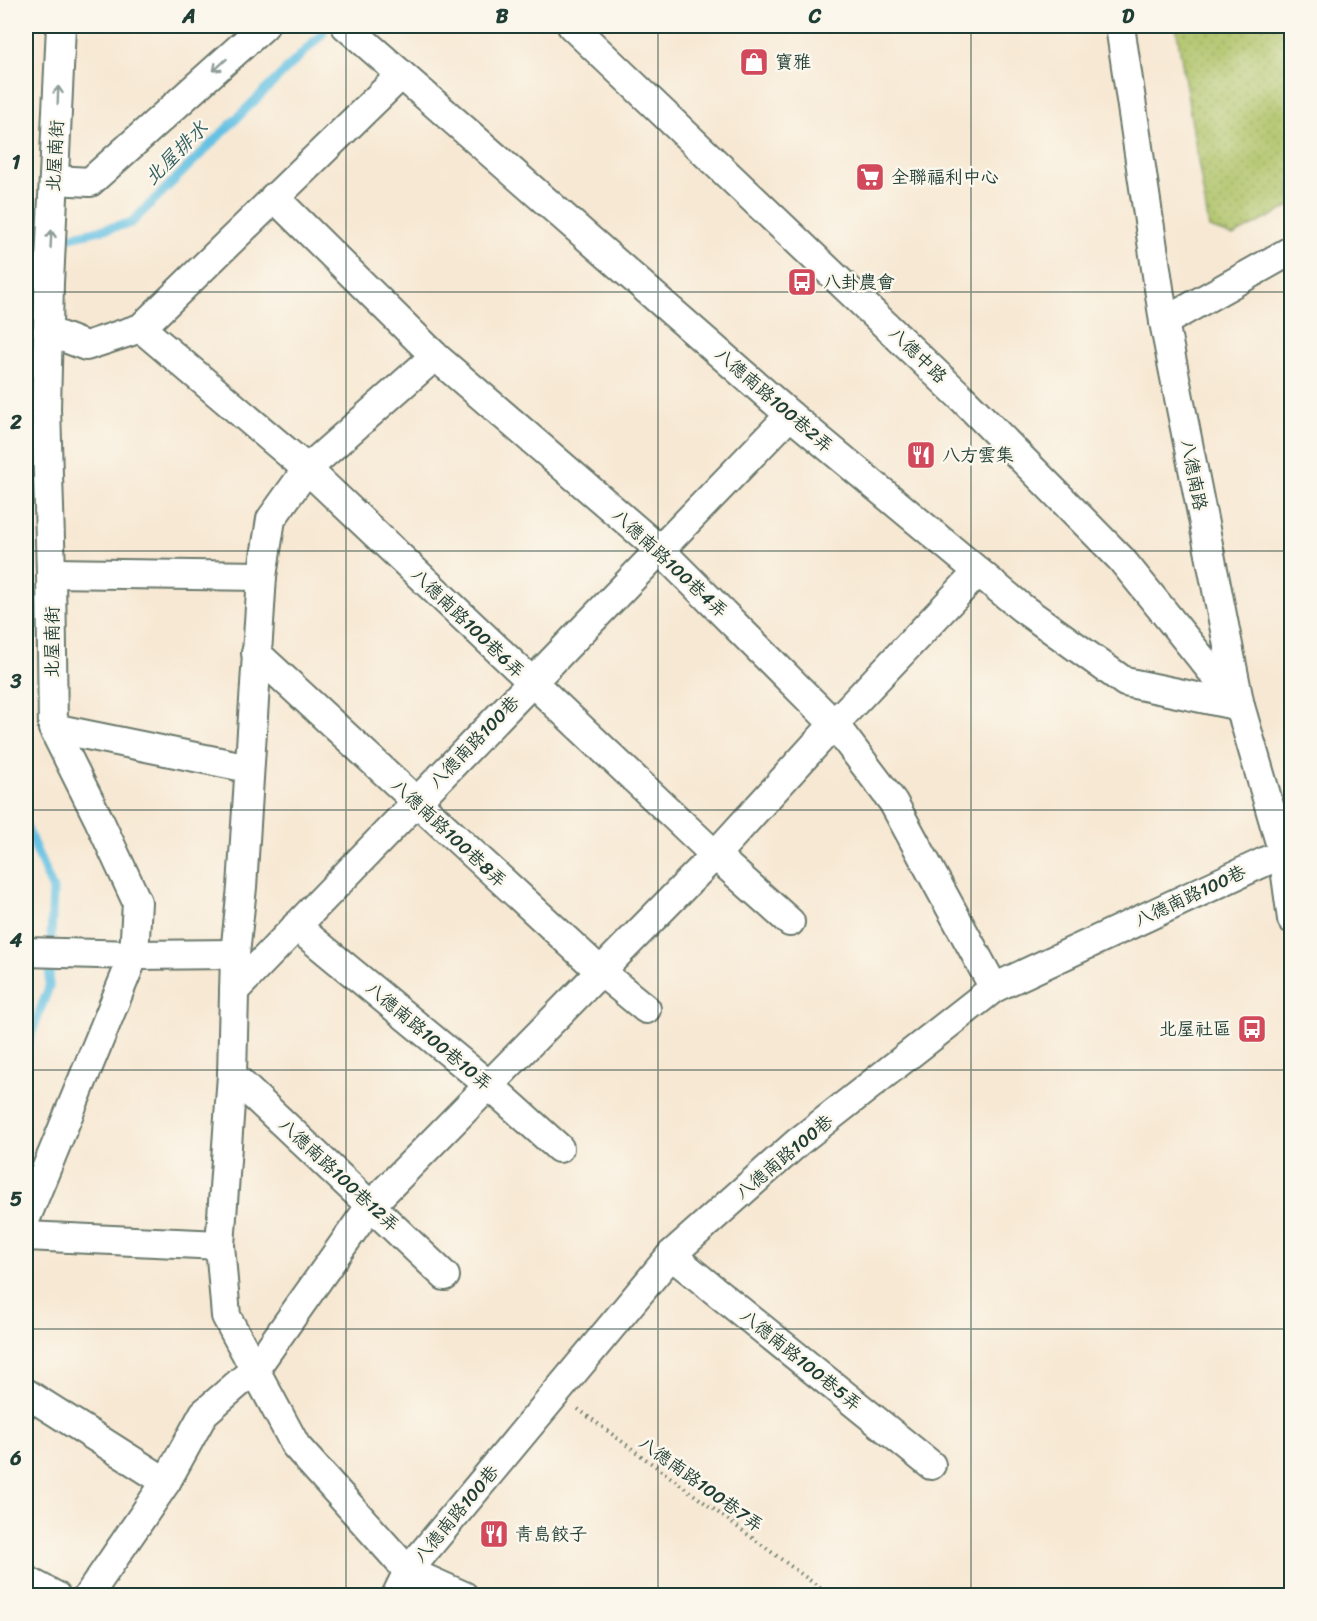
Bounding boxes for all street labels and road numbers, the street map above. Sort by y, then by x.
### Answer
street label: 北屋南街 [37,119,73,193]
street label: 八德中路 [881,318,955,392]
street label: 八德南路100巷2弄 [707,339,841,461]
street label: 八德南路 [1171,437,1217,513]
street label: 八德南路100巷4弄 [604,500,736,626]
street label: 八德南路100巷6弄 [403,560,533,686]
street label: 北屋南街 [36,606,68,678]
street label: 八德南路100巷 [421,688,527,796]
street label: 八德南路100巷8弄 [383,770,515,896]
street label: 八德南路100巷 [1129,856,1251,936]
street label: 八德南路100巷10弄 [358,973,500,1099]
street label: 八德南路100巷 [728,1106,840,1208]
street label: 八德南路100巷12弄 [271,1110,407,1240]
street label: 八德南路100巷5弄 [733,1301,869,1419]
street label: 八德南路100巷7弄 [631,1427,771,1541]
street label: 八德南路100巷 [405,1458,507,1570]

